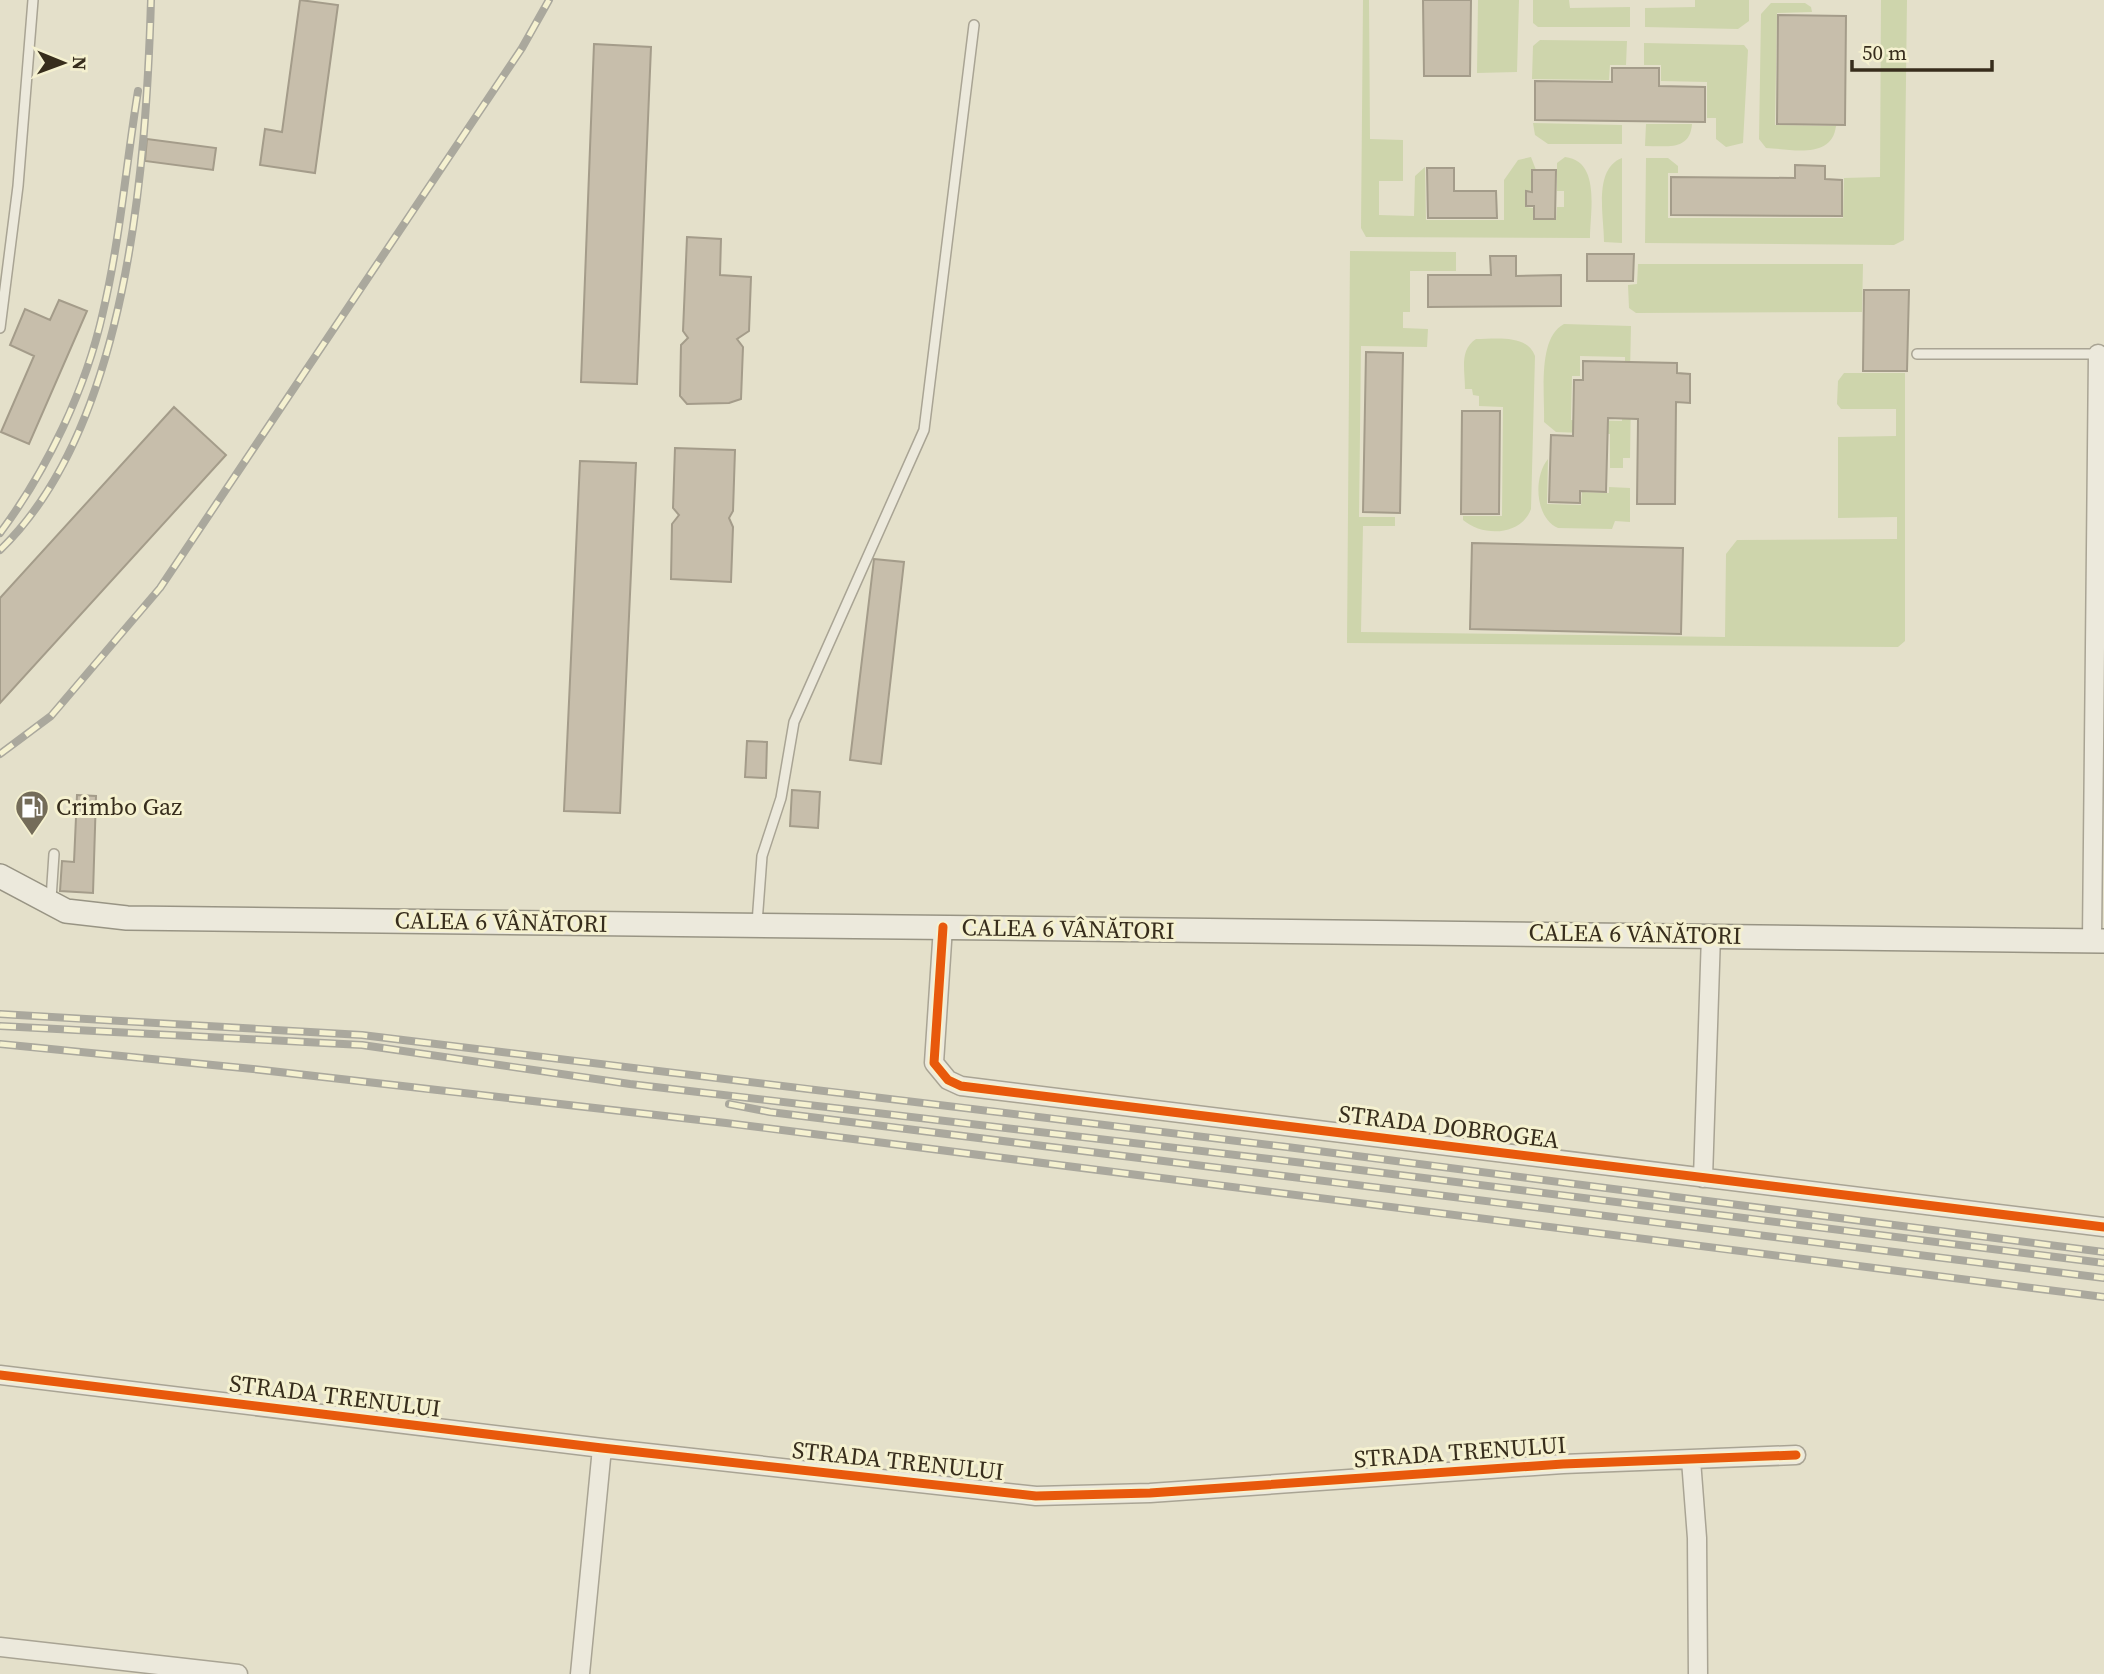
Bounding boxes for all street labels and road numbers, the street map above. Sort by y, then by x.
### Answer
street label: CALEA 6 VÂNĂTORI [394,903,608,940]
street label: CALEA 6 VÂNĂTORI [961,910,1175,947]
street label: CALEA 6 VÂNĂTORI [1528,915,1742,952]
street label: STRADA DOBROGEA [1337,1097,1561,1156]
street label: STRADA TRENULUI [227,1366,443,1425]
street label: STRADA TRENULUI [1353,1428,1567,1475]
street label: STRADA TRENULUI [791,1433,1006,1488]

